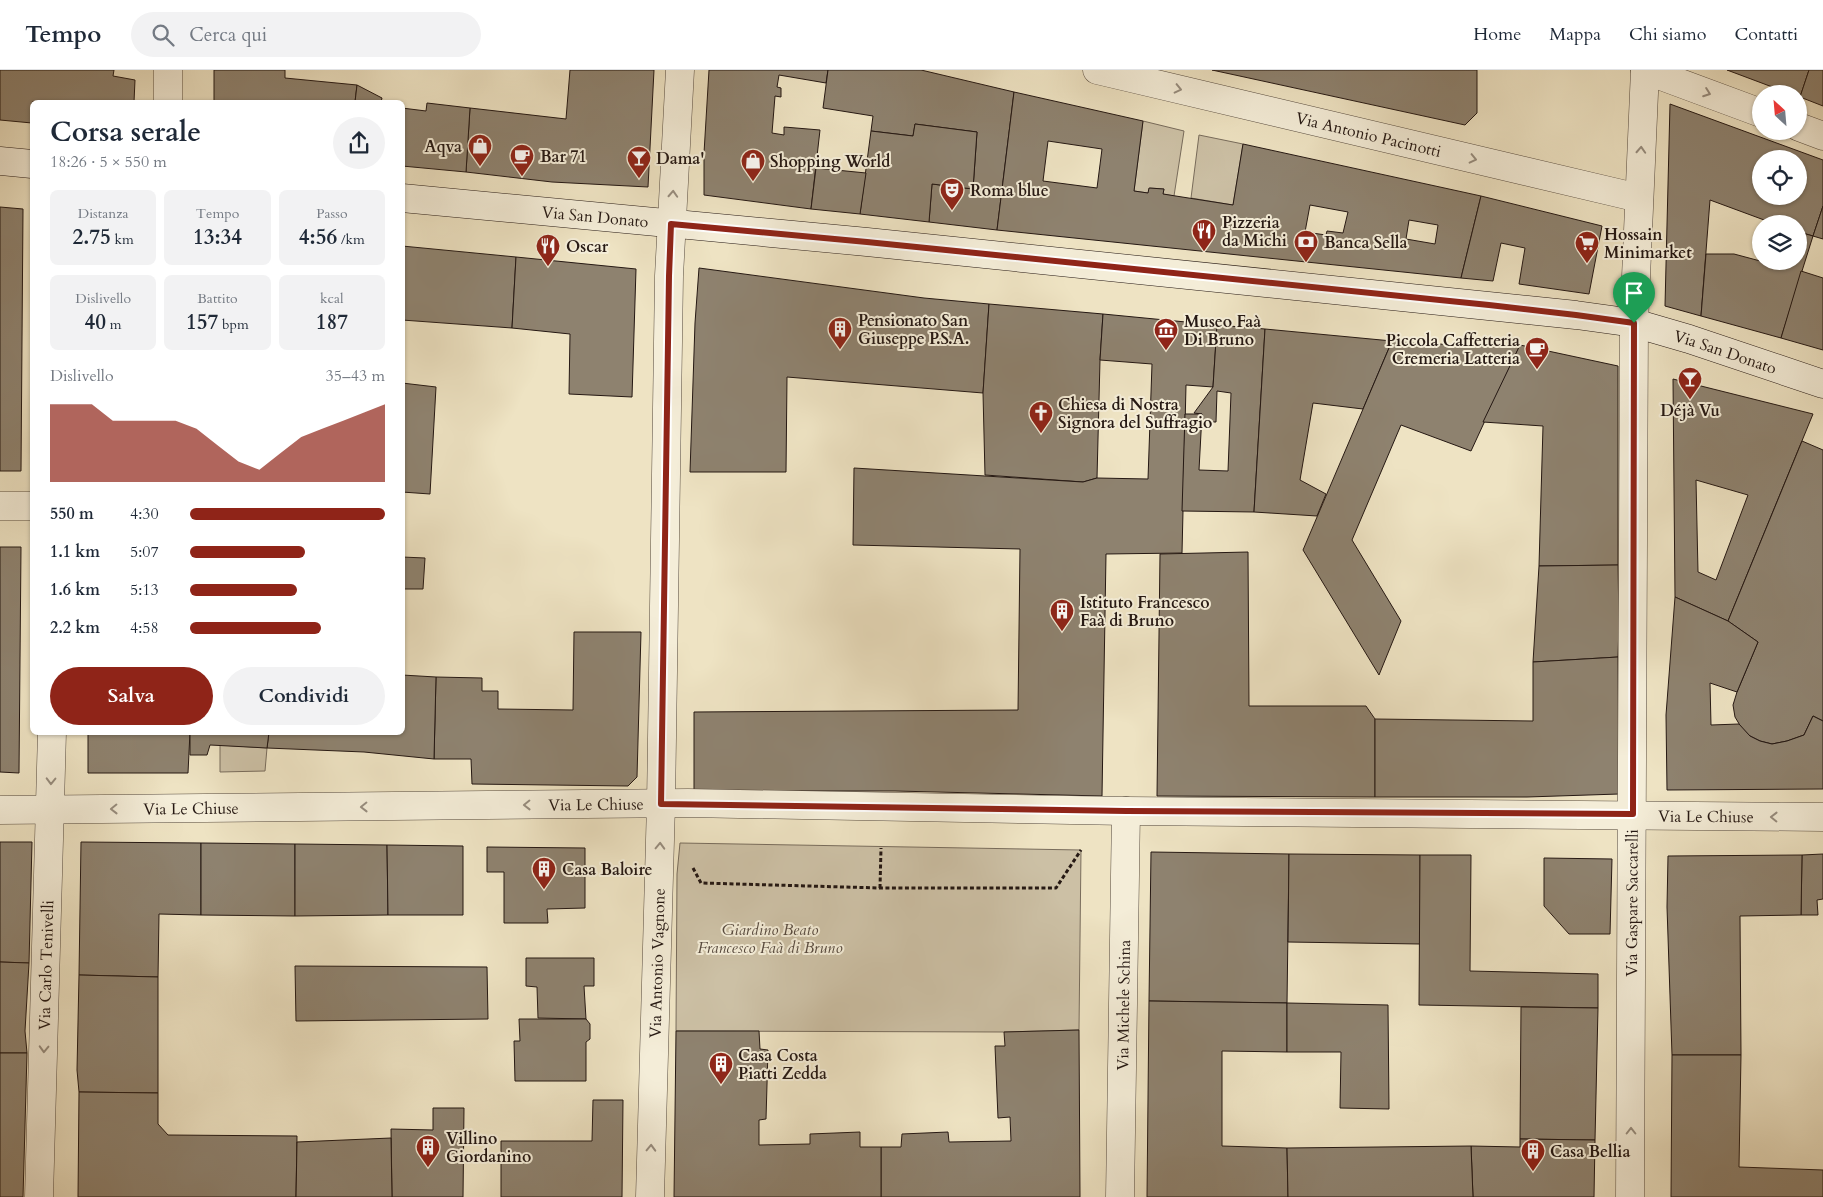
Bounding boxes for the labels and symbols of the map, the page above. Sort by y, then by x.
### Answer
one-way arrow [1174,83,1183,94]
north arrow [1752,85,1808,140]
one-way arrow [1702,87,1711,97]
street label: Via Antonio Pacinotti [1293,107,1444,163]
shop icon: Aqva [467,133,493,167]
place label: Aqva [424,136,462,158]
cafe icon: Bar 71 [509,143,535,177]
bar icon: Dama' [626,145,652,179]
one-way arrow [1636,145,1647,153]
place label: Bar 71 [540,146,587,168]
place label: Dama' [656,148,704,170]
shop icon: Shopping World [740,148,766,182]
place label: Shopping World [770,151,890,173]
one-way arrow [1468,153,1477,164]
theatre icon: Roma blue [939,177,965,211]
place label: Roma blue [970,180,1049,202]
one-way arrow [668,189,679,197]
street label: Via San Donato [541,201,650,233]
place label: Pizzeria da Michi [1222,212,1287,252]
restaurant icon: Pizzeria da Michi [1191,218,1217,252]
place label: Hossain Minimarket [1604,224,1692,264]
bank icon: Banca Sella [1293,229,1319,263]
supermarket icon: Hossain Minimarket [1574,230,1600,264]
place label: Banca Sella [1324,232,1408,254]
restaurant icon: Oscar [535,233,561,267]
place label: Oscar [566,236,609,258]
pin [1613,272,1655,323]
place label: Pensionato San Giuseppe P.S.A. [858,310,969,350]
place label: Museo Faà Di Bruno [1184,311,1261,351]
building icon: Pensionato San Giuseppe P.S.A. [827,316,853,350]
museum icon: Museo Faà Di Bruno [1153,317,1179,351]
street label: Via San Donato [1671,325,1780,380]
place label: Piccola Caffetteria Cremeria Latteria [1386,330,1520,370]
cafe icon: Piccola Caffetteria Cremeria Latteria [1524,336,1550,370]
bar icon: Déjà Vu [1677,366,1703,400]
place label: Chiesa di Nostra Signora del Suffragio [1058,394,1212,434]
church icon: Chiesa di Nostra Signora del Suffragio [1028,400,1054,434]
place label: Déjà Vu [1660,400,1720,422]
place label: Istituto Francesco Faà di Bruno [1080,592,1210,632]
building icon: Istituto Francesco Faà di Bruno [1049,598,1075,632]
one-way arrow [46,778,56,785]
street label: Via Le Chiuse [548,793,644,816]
street label: Via Le Chiuse [143,798,239,821]
one-way arrow [523,800,530,810]
one-way arrow [360,801,368,812]
one-way arrow [110,804,118,814]
street label: Via Le Chiuse [1658,806,1754,828]
one-way arrow [1770,811,1778,822]
street label: Via Gaspare Saccarelli [1621,829,1644,977]
one-way arrow [654,842,665,850]
building icon: Casa Baloire [531,856,557,890]
place label: Casa Baloire [562,859,652,881]
street label: Via Antonio Vagnone [644,888,671,1038]
street label: Via Carlo Tenivelli [34,899,59,1030]
park label: Giardino Beato Francesco Faà di Bruno [697,919,843,959]
street label: Via Michele Schina [1112,939,1136,1071]
one-way arrow [38,1045,49,1053]
place label: Casa Costa Piatti Zedda [738,1045,827,1085]
building icon: Casa Costa Piatti Zedda [708,1051,734,1085]
one-way arrow [1626,1127,1636,1134]
place label: Villino Giordanino [446,1128,531,1168]
building icon: Villino Giordanino [415,1134,441,1168]
building icon: Casa Bellia [1520,1138,1546,1172]
place label: Casa Bellia [1550,1141,1630,1163]
one-way arrow [646,1144,657,1152]

